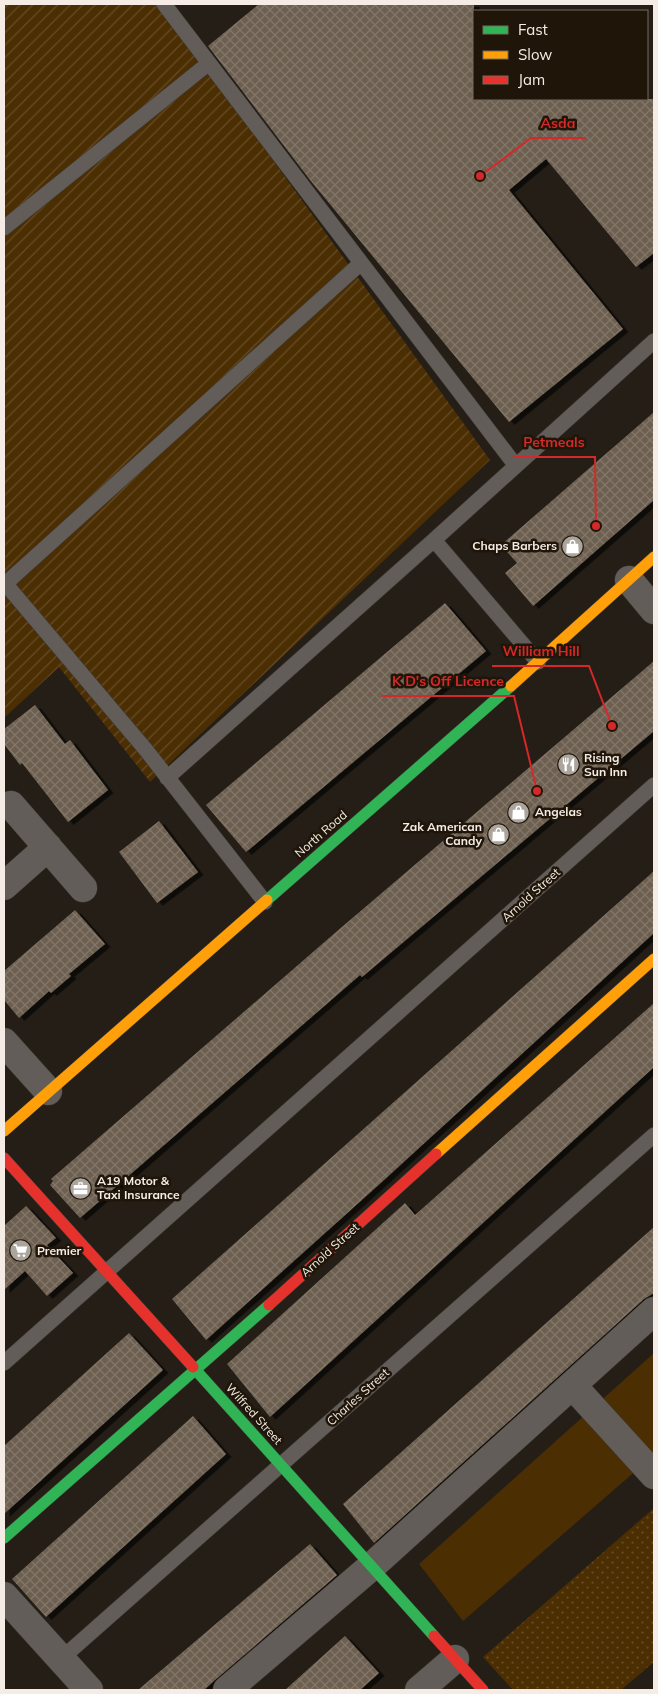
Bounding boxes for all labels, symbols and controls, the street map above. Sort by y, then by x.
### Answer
legend [473,10,648,100]
text: Fast [518,20,548,39]
text: Slow [518,45,552,64]
text: Jam [518,70,545,89]
callout: Asda [531,109,586,138]
text: Asda [541,114,575,132]
callout: Petmeals [513,428,595,457]
text: Petmeals [523,433,585,451]
shop icon: Chaps Barbers [561,534,585,558]
place label: Chaps Barbers [472,538,557,553]
callout: William Hill [492,637,589,666]
text: William Hill [502,642,580,660]
callout: K D's Off Licence [382,667,514,696]
text: K D's Off Licence [392,672,504,690]
place label: Rising Sun Inn [584,750,627,779]
restaurant icon: Rising Sun Inn [556,753,580,777]
shop icon: Angelas [507,800,531,824]
place label: Angelas [535,804,582,819]
street label: North Road [291,807,350,860]
place label: Zak American Candy [403,819,482,848]
shop icon: Zak American Candy [486,822,510,846]
street label: Arnold Street [498,864,563,925]
place label: A19 Motor & Taxi Insurance [97,1173,180,1202]
office icon: A19 Motor & Taxi Insurance [69,1176,93,1200]
street label: Arnold Street [297,1219,362,1280]
supermarket icon: Premier [9,1239,33,1263]
place label: Premier [37,1243,82,1258]
street label: Charles Street [323,1365,392,1428]
street label: Wilfred Street [223,1380,286,1447]

